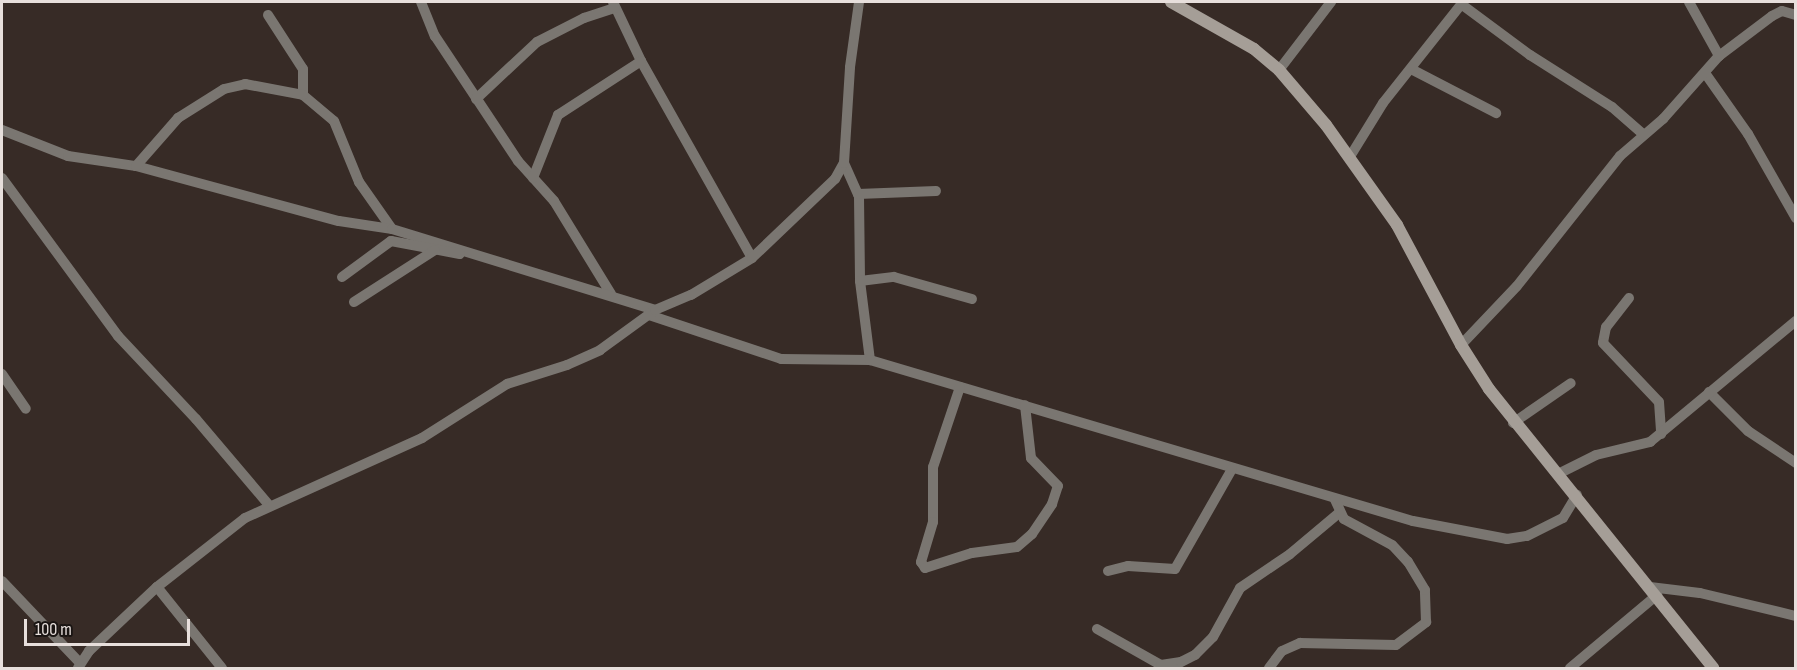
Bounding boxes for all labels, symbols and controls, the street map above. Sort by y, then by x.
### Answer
scale bar [27,607,194,645]
text: 100 m [35,619,72,640]

